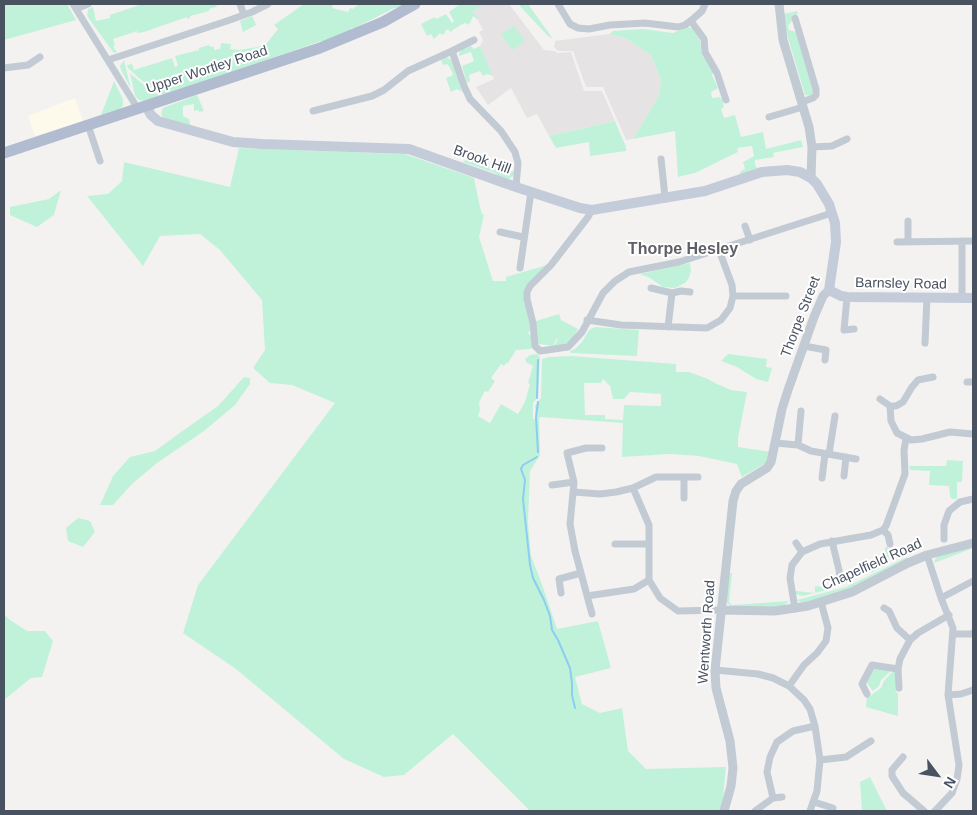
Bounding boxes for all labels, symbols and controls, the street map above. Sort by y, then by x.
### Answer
street label: Upper Wortley Road [144,42,270,98]
street label: Brook Hill [451,142,513,178]
district label: Thorpe Hesley [628,240,738,260]
street label: Thorpe Street [778,274,824,360]
street label: Barnsley Road [855,275,947,293]
street label: Chapelfield Road [820,535,924,595]
street label: Wentworth Road [695,580,719,684]
north arrow [912,750,962,800]
text: N [940,774,959,791]

